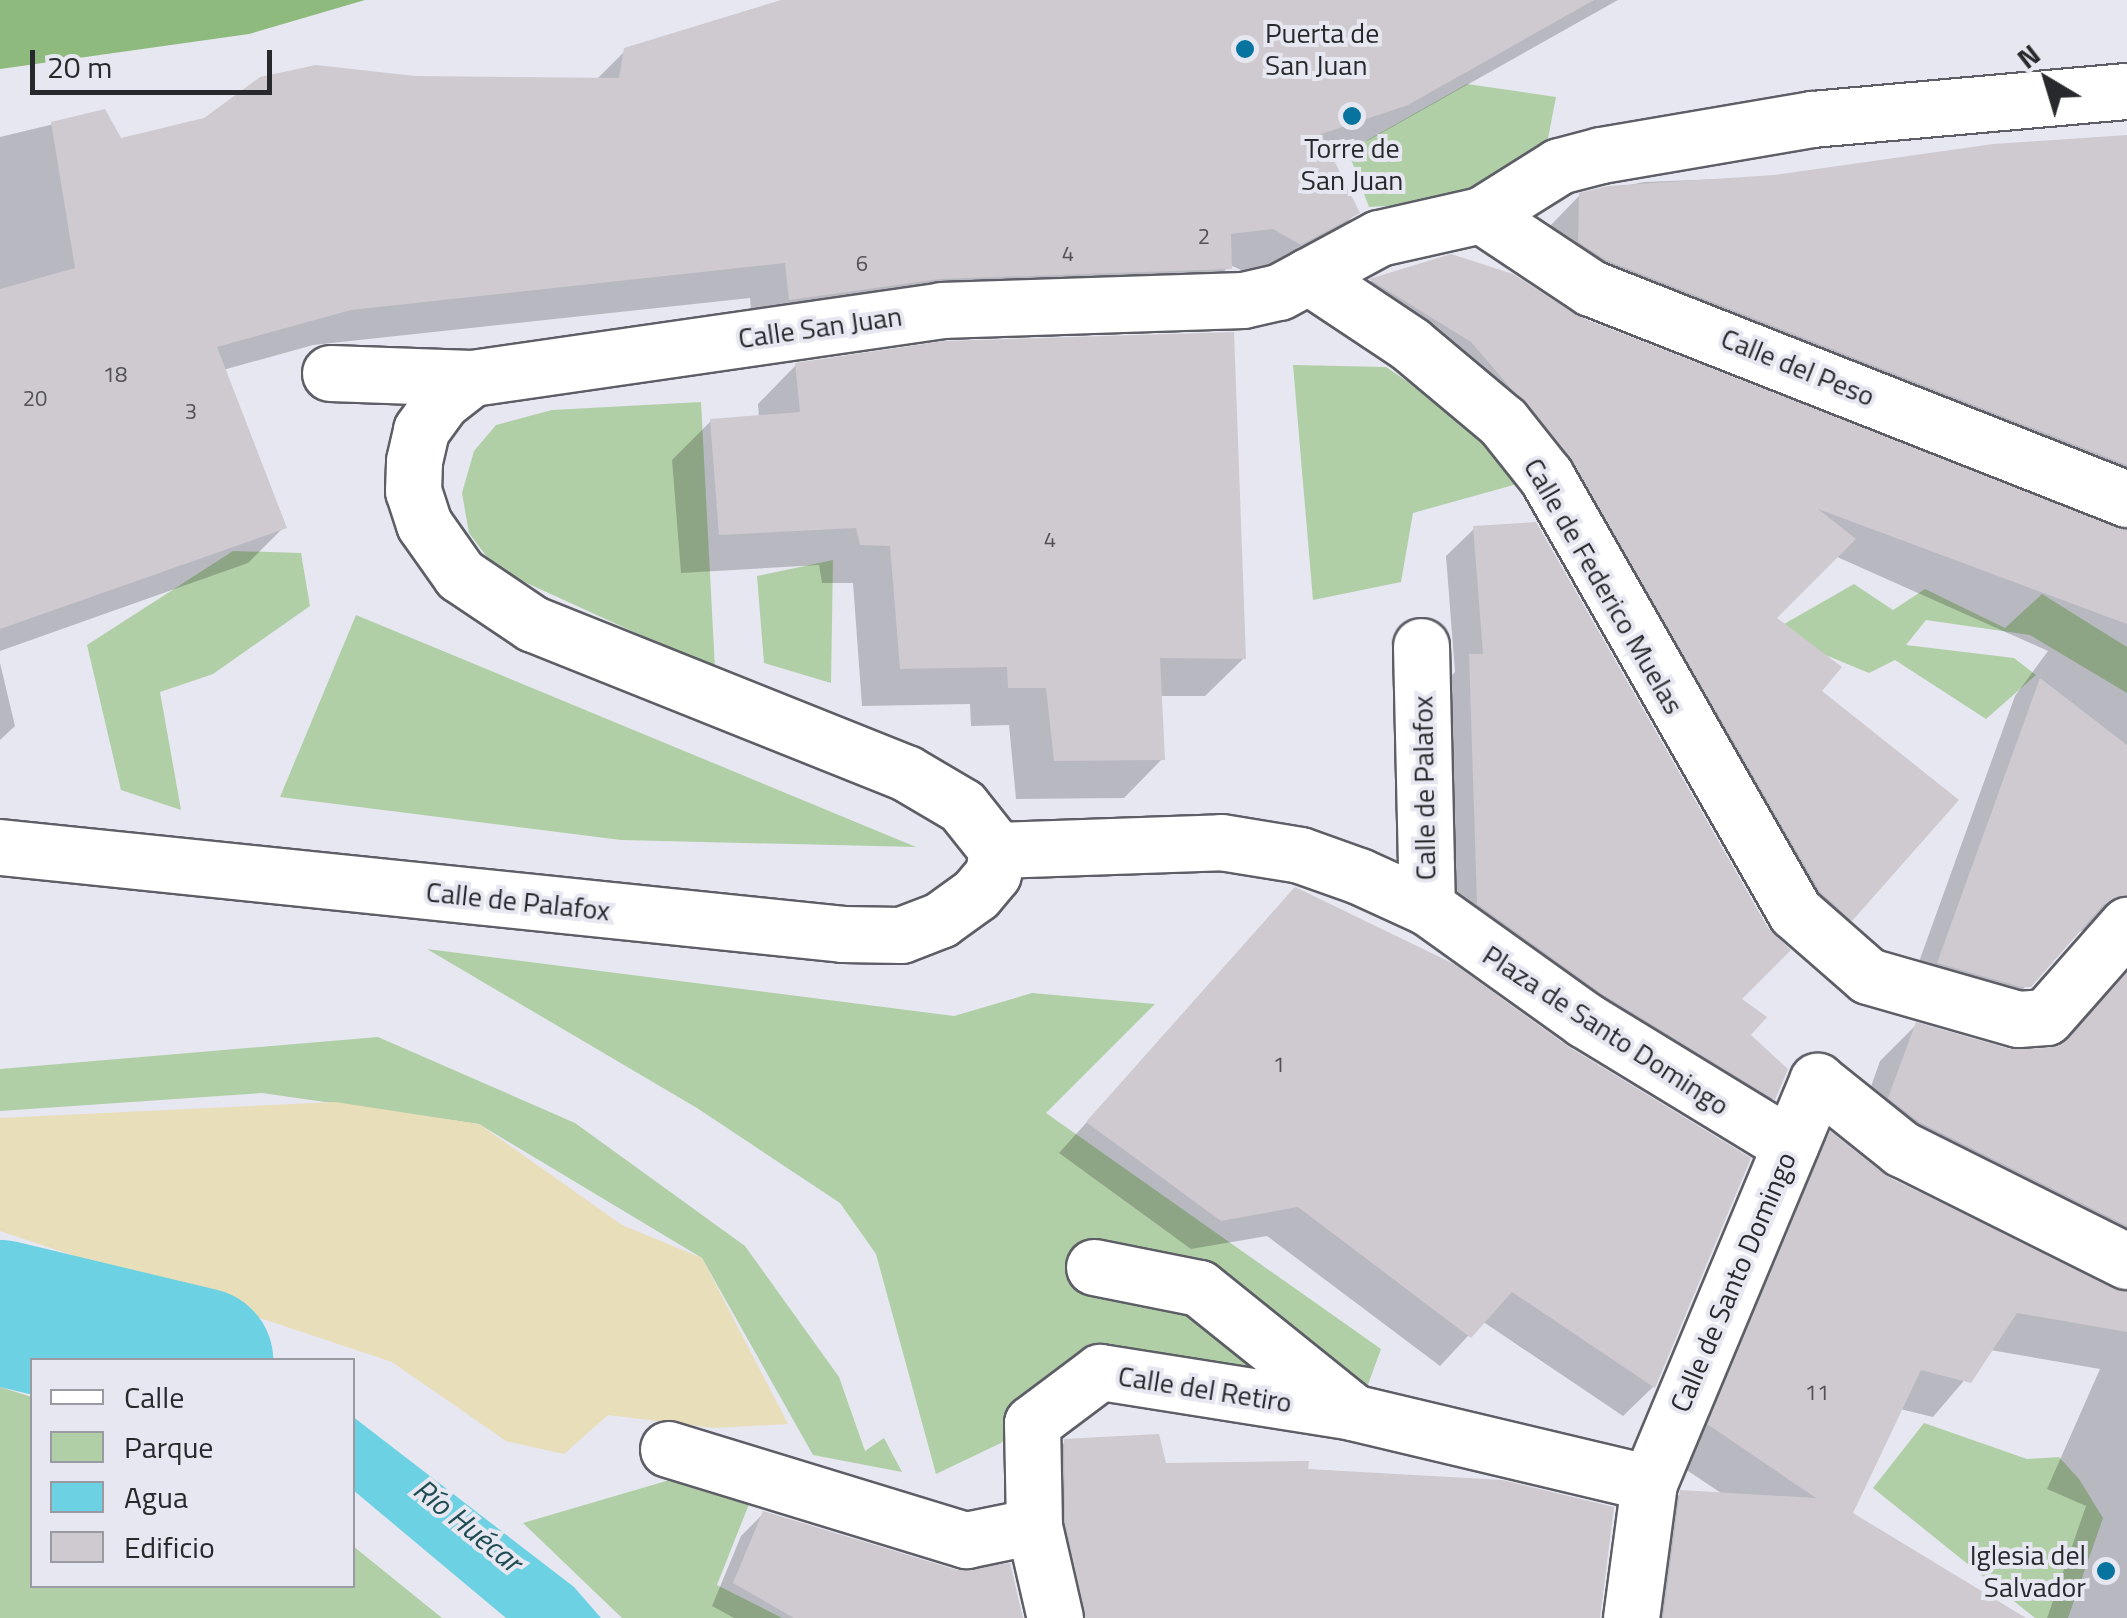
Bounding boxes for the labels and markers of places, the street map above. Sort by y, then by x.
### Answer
place label: Puerta de San Juan [1265,16,1379,82]
marker: Puerta de San Juan [1234,38,1256,60]
marker: Torre de San Juan [1341,105,1363,127]
place label: Torre de San Juan [1301,131,1403,197]
place label: Iglesia del Salvador [1970,1538,2086,1604]
marker: Iglesia del Salvador [2095,1560,2117,1582]

